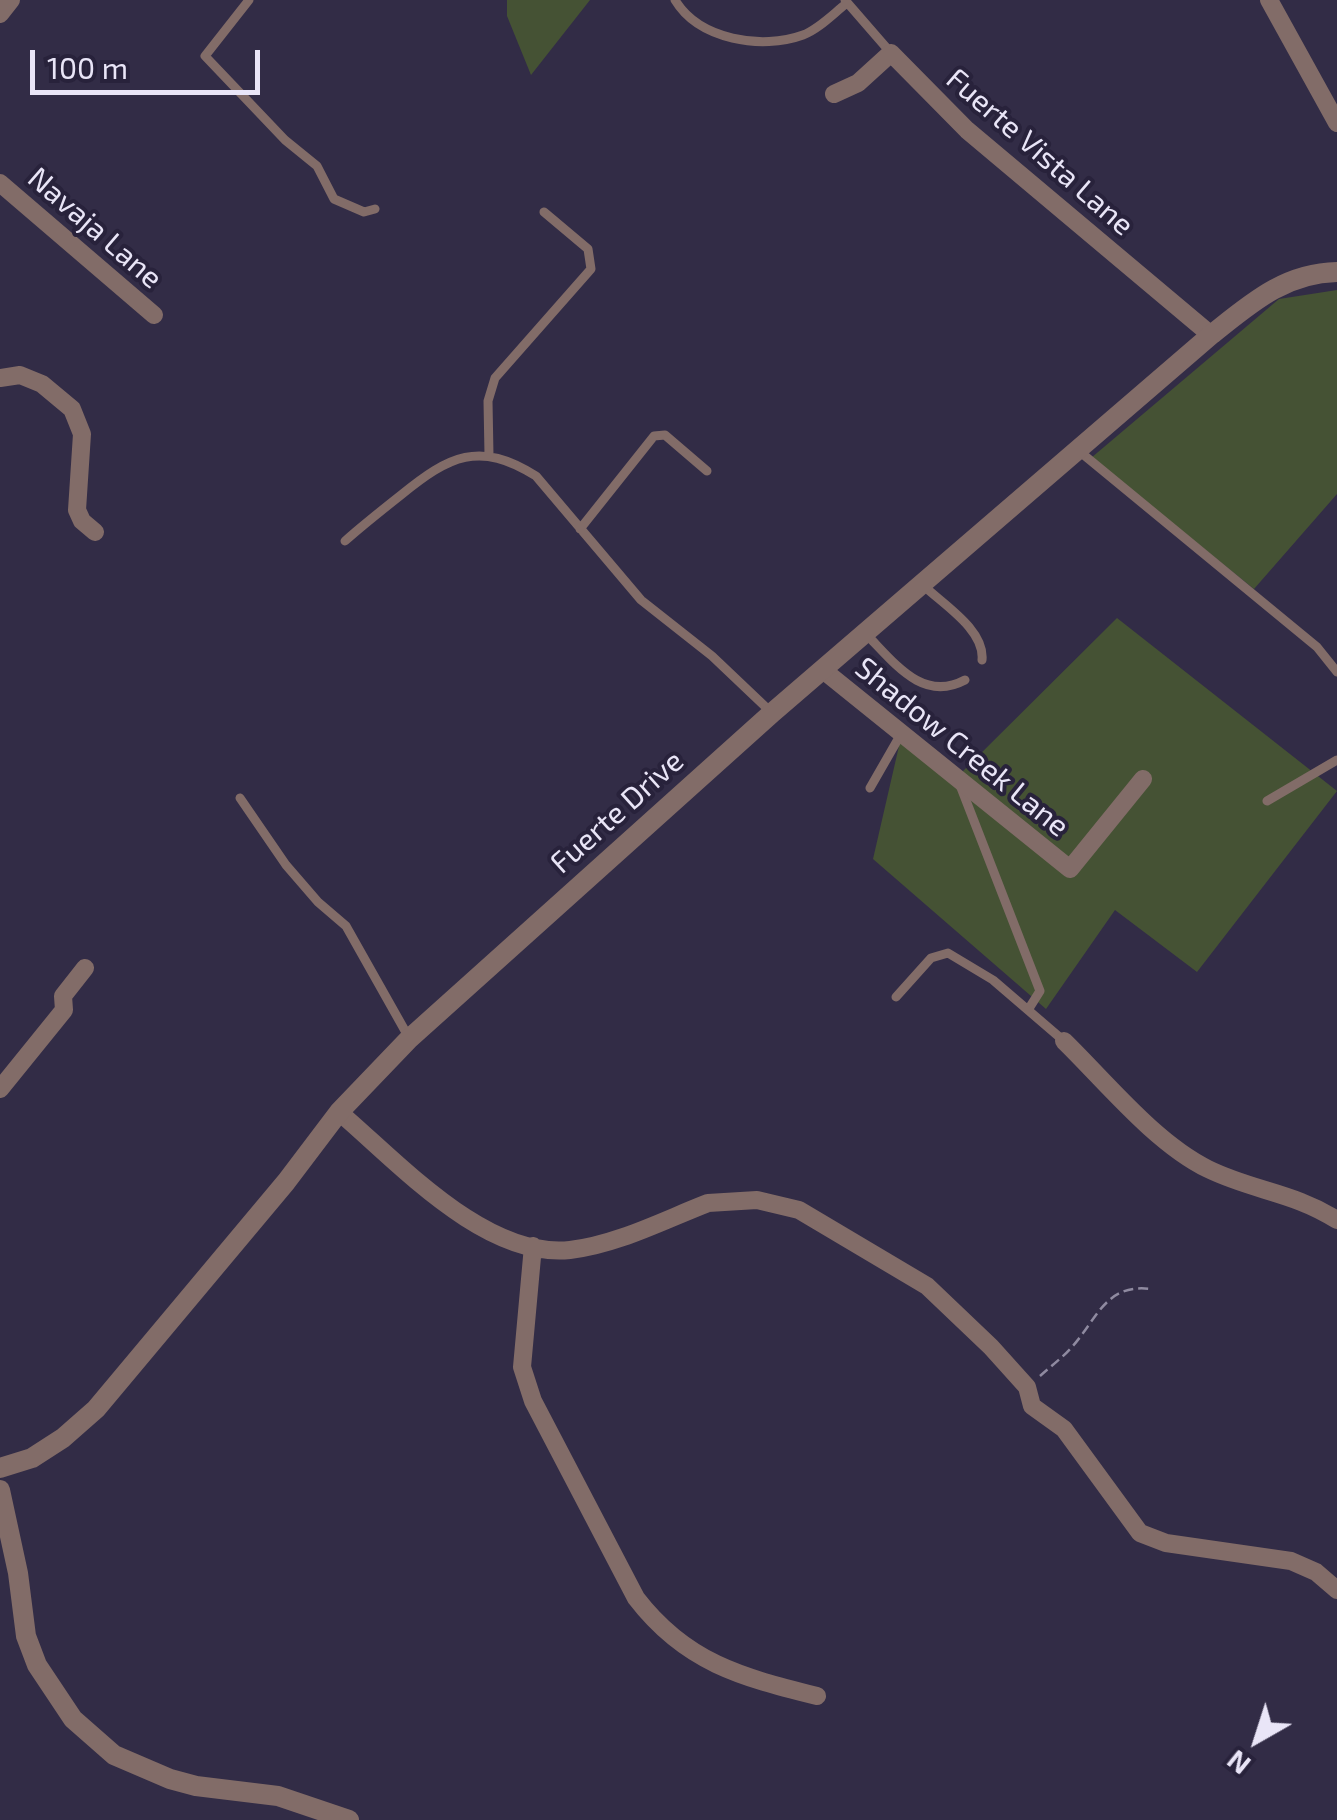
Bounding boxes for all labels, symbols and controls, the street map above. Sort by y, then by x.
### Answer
scale bar [35,30,265,92]
text: 100 m [47,49,128,85]
street label: Fuerte Vista Lane [939,61,1141,243]
street label: Navaja Lane [21,160,169,296]
street label: Shadow Creek Lane [848,650,1076,844]
street label: Fuerte Drive [543,743,691,881]
north arrow [1207,1690,1307,1790]
text: N [1220,1744,1257,1783]

